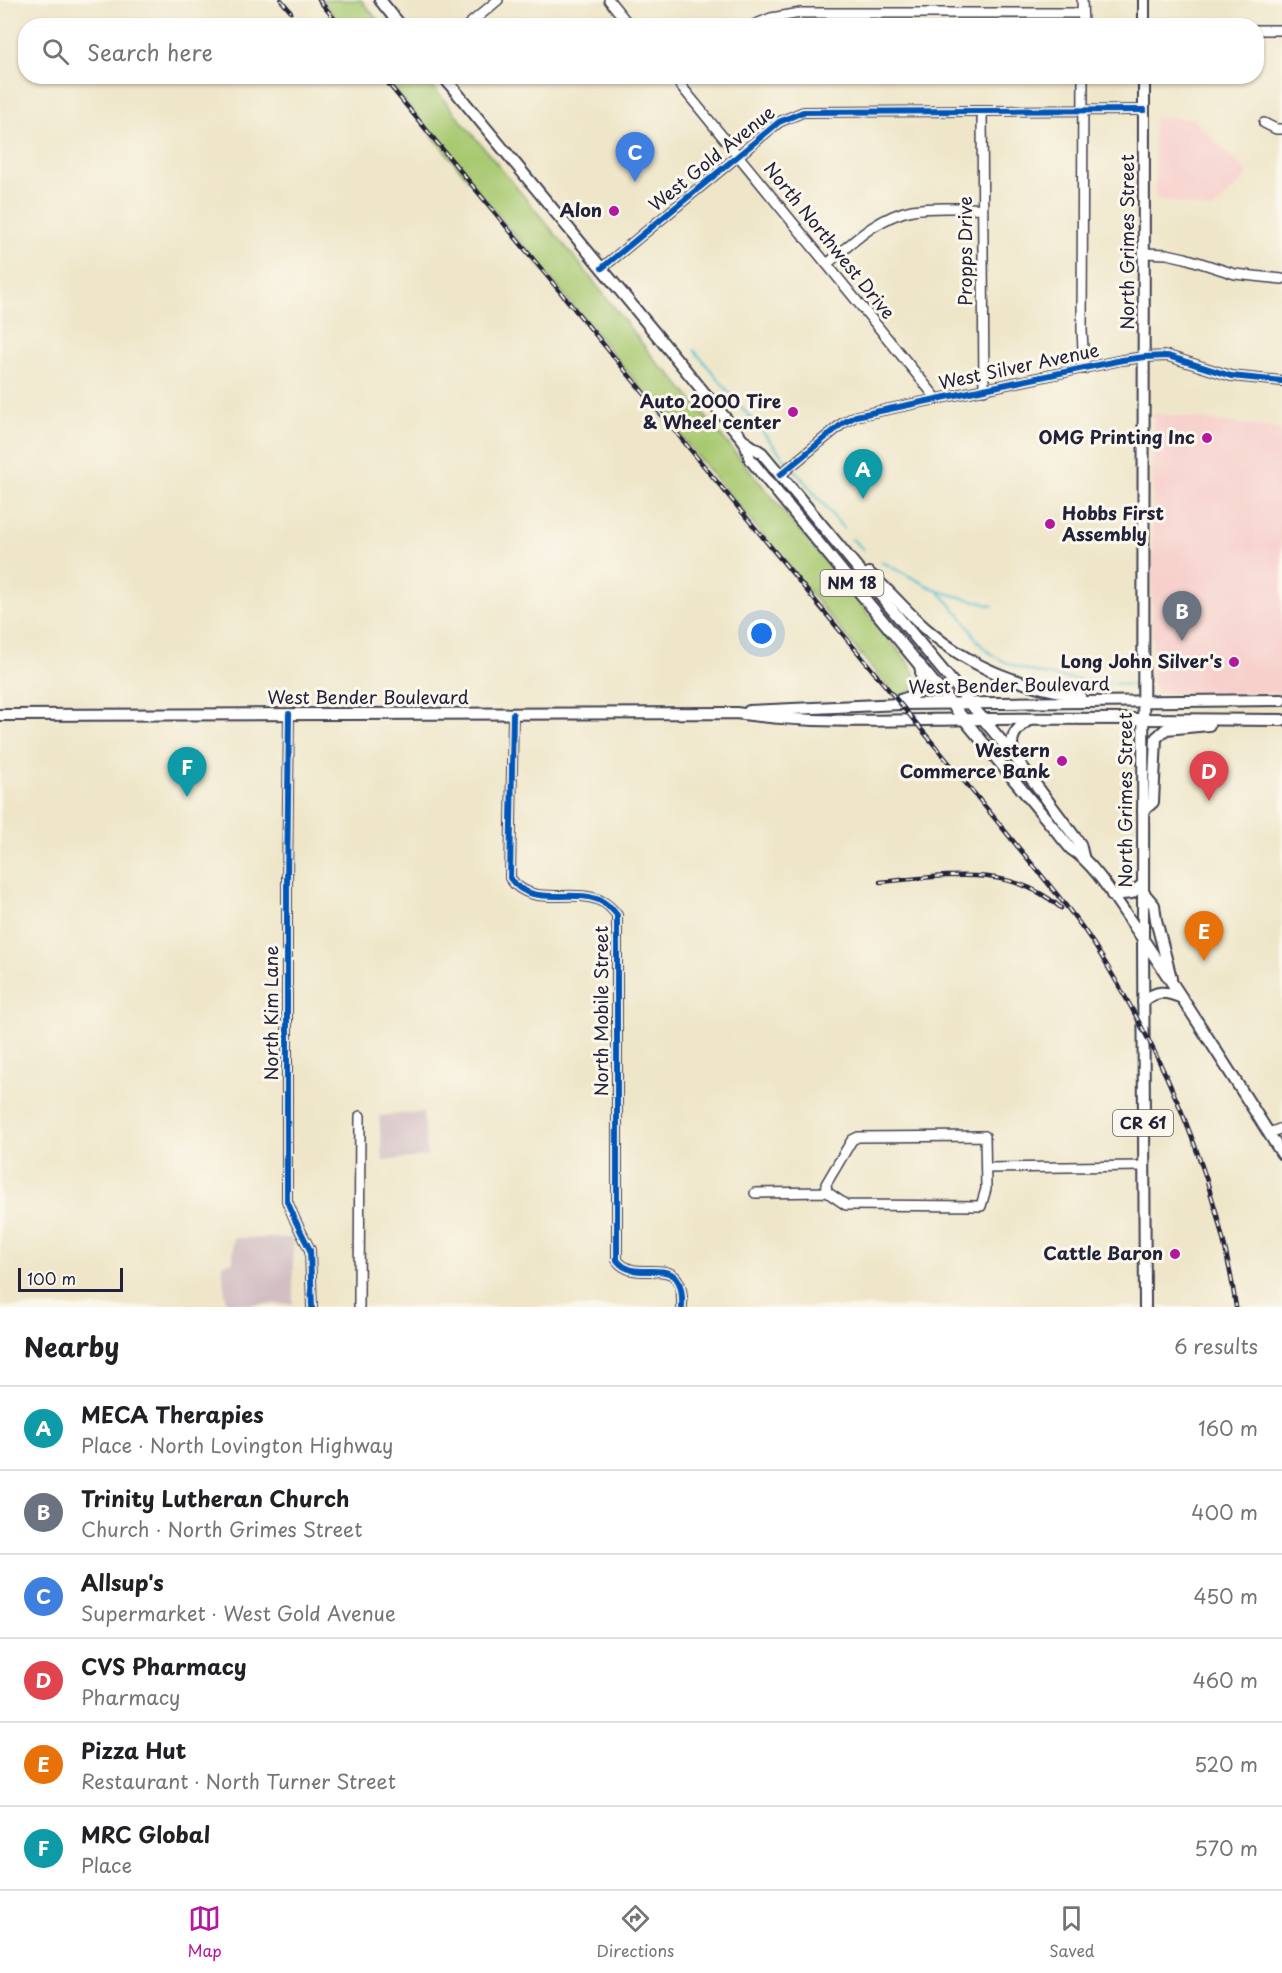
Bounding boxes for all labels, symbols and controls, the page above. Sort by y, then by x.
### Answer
search box [18,18,1264,84]
icon: search [39,35,72,68]
text: Search here [87,35,213,68]
street label: West Gold Avenue [642,98,780,217]
pin: C [616,132,654,182]
street label: North Grimes Street [1113,154,1140,330]
street label: North Northwest Drive [758,156,902,325]
place label: Alon [560,196,602,223]
street label: Propps Drive [951,196,978,306]
marker: Alon [607,204,621,218]
street label: West Silver Avenue [936,335,1102,396]
place label: Auto 2000 Tire & Wheel center [640,387,782,435]
marker: Auto 2000 Tire & Wheel center [786,405,800,419]
place label: OMG Printing Inc [1039,423,1195,450]
marker: OMG Printing Inc [1200,431,1214,445]
pin: A [844,450,882,499]
place label: Hobbs First Assembly [1061,499,1164,547]
marker: Hobbs First Assembly [1043,517,1057,531]
road number: NM 18 [820,570,884,596]
pin: B [1162,592,1202,641]
your location [747,619,776,648]
place label: Long John Silver's [1061,647,1222,674]
marker: Long John Silver's [1227,655,1241,669]
street label: West Bender Boulevard [908,669,1110,700]
street label: West Bender Boulevard [267,683,469,710]
street label: North Grimes Street [1111,712,1138,888]
place label: Western Commerce Bank [900,736,1050,784]
pin: F [168,748,207,797]
pin: D [1190,752,1228,801]
marker: Western Commerce Bank [1055,754,1069,768]
pin: E [1184,912,1224,961]
street label: North Mobile Street [587,926,614,1096]
street label: North Kim Lane [257,946,284,1080]
road number: CR 61 [1113,1110,1173,1136]
place label: Cattle Baron [1043,1239,1163,1266]
marker: Cattle Baron [1168,1247,1182,1261]
scale bar [18,1265,123,1292]
text: 100 m [27,1266,76,1290]
text: Nearby [24,1327,119,1366]
text: 6 results [1174,1331,1258,1361]
text: MECA Therapies [81,1397,264,1430]
text: A [36,1413,51,1443]
text: 160 m [1198,1413,1258,1443]
text: Place · North Lovington Highway [81,1430,393,1460]
text: Trinity Lutheran Church [81,1481,349,1514]
text: B [37,1497,50,1527]
text: 400 m [1191,1497,1258,1527]
text: Church · North Grimes Street [81,1514,362,1544]
text: Allsup's [81,1565,164,1598]
text: C [36,1581,51,1611]
text: 450 m [1193,1581,1258,1611]
text: Supermarket · West Gold Avenue [81,1598,396,1628]
text: CVS Pharmacy [81,1649,247,1682]
text: D [36,1665,51,1695]
text: 460 m [1192,1665,1258,1695]
text: Pharmacy [81,1682,181,1712]
text: Pizza Hut [81,1733,186,1766]
text: E [37,1749,50,1779]
text: 520 m [1194,1749,1258,1779]
text: Restaurant · North Turner Street [81,1766,396,1796]
text: MRC Global [81,1817,210,1850]
text: F [38,1833,49,1863]
text: 570 m [1194,1833,1258,1863]
text: Place [81,1850,132,1880]
tab: Map [187,1902,222,1962]
tab: Directions [596,1902,674,1962]
tab: Saved [1049,1902,1095,1962]

